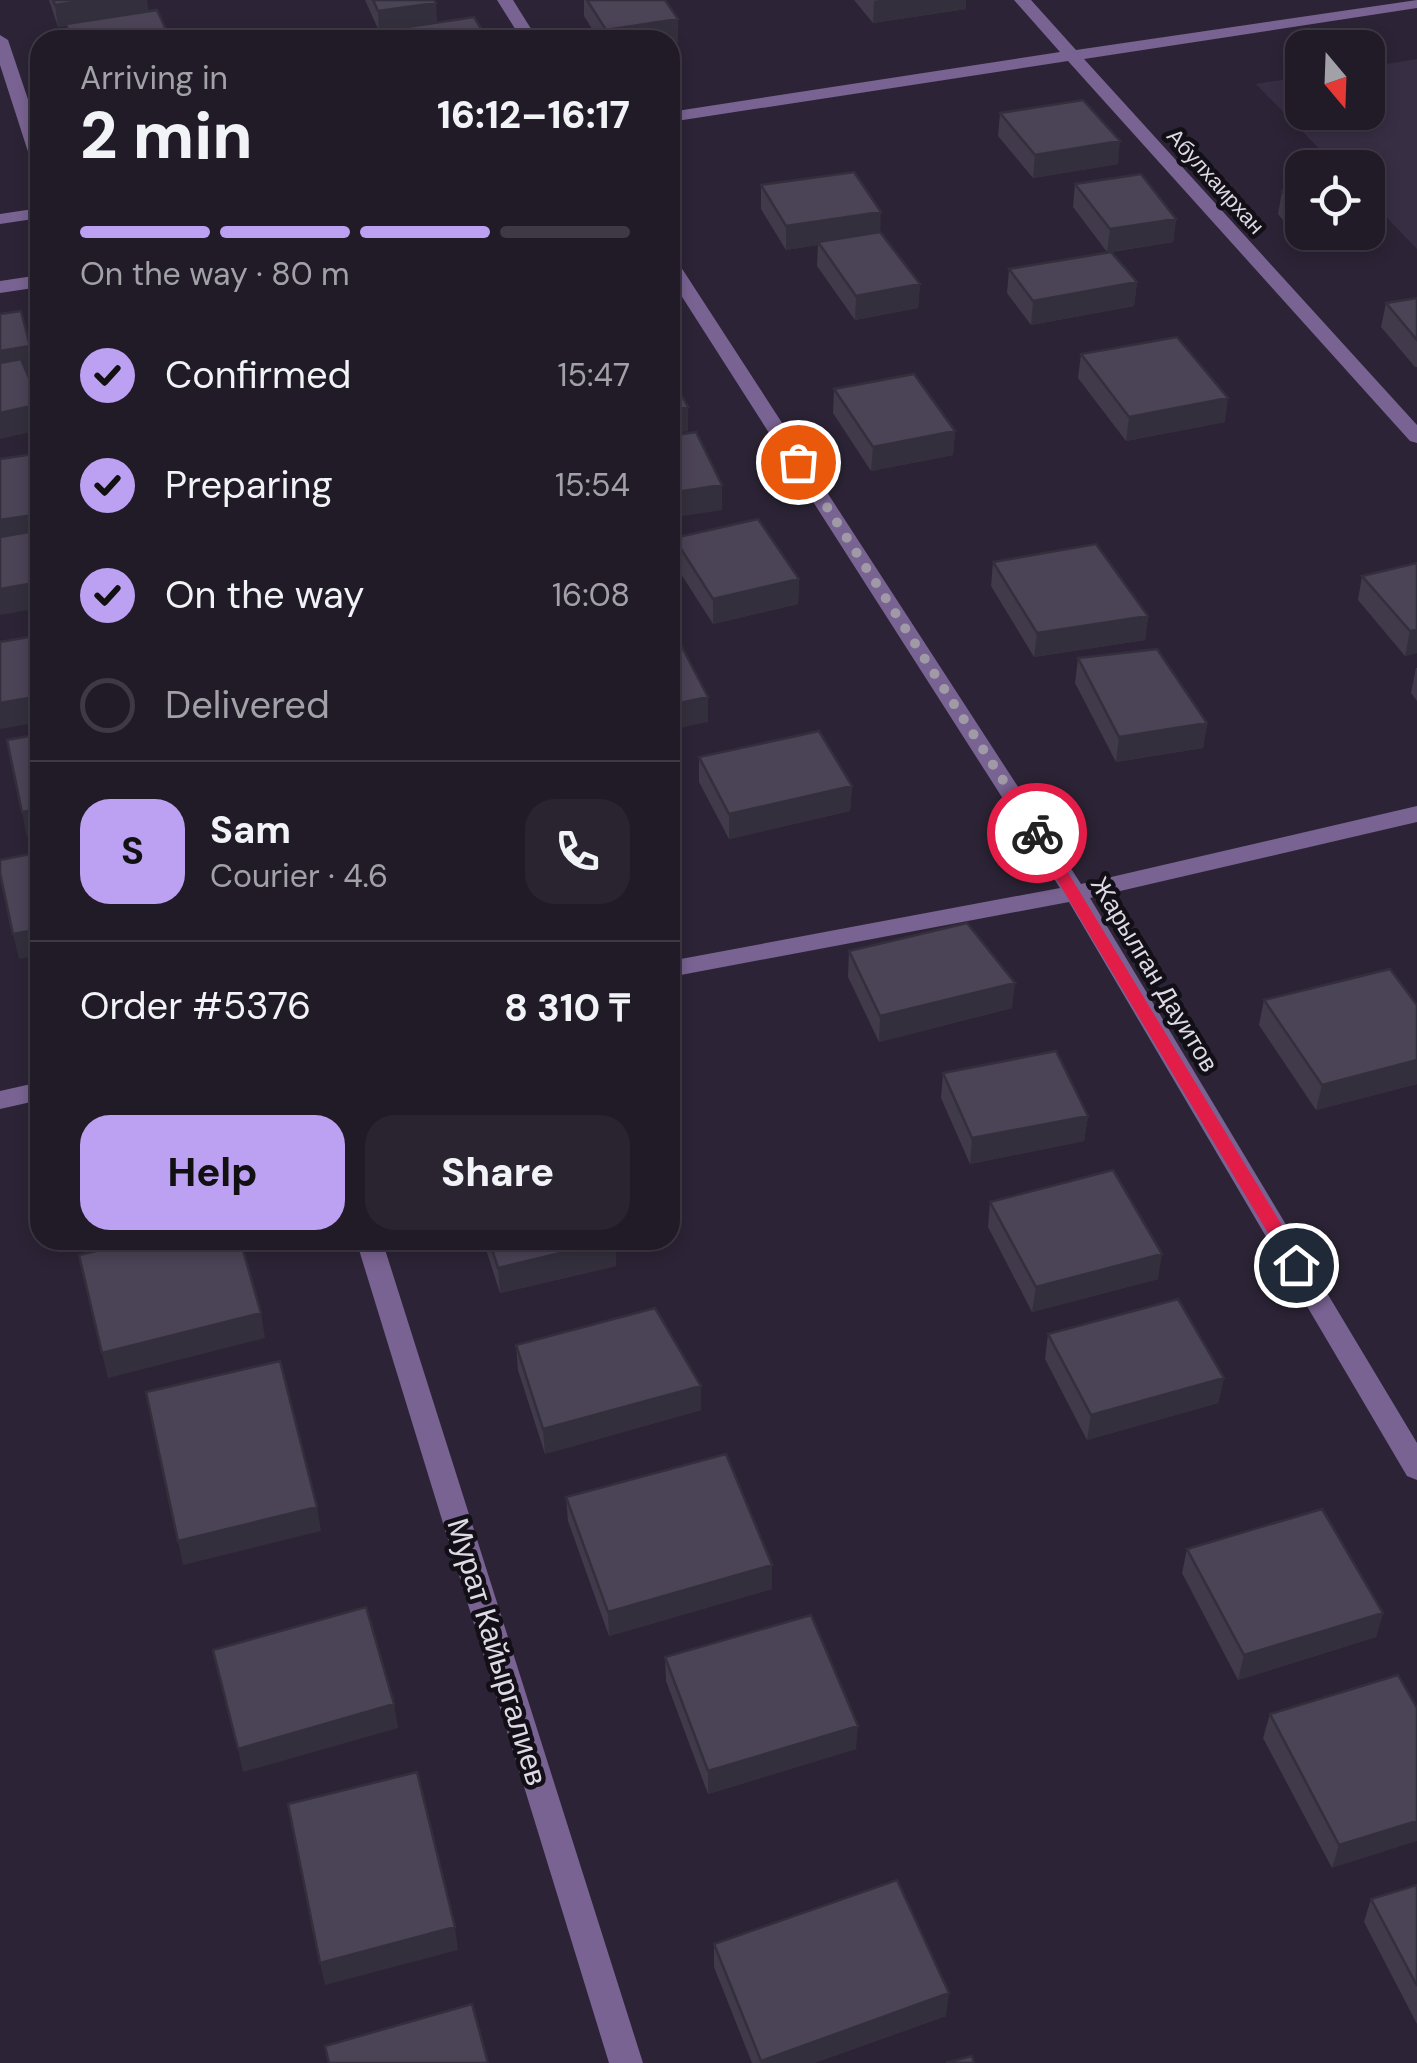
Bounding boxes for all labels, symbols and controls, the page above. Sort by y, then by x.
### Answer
north arrow [1285,30,1385,130]
map controls [1285,30,1385,250]
text: Arriving in [80,57,228,99]
text: 16:12–16:17 [437,90,630,140]
text: 2 min [80,94,253,178]
street label: Абулхаирхан [1161,122,1271,240]
button: locate [1285,150,1385,250]
text: On the way · 80 m [80,253,350,295]
icon: check [80,348,135,403]
text: Confirmed [165,350,351,400]
text: 15:47 [558,354,630,396]
pin [756,420,841,505]
icon: bag [771,435,826,490]
icon: check [80,458,135,513]
text: Preparing [165,460,333,510]
text: 15:54 [555,464,630,506]
icon: check [80,568,135,623]
text: On the way [165,570,364,620]
text: 16:08 [552,574,630,616]
text: Delivered [165,680,330,730]
courier [987,783,1087,883]
button: phone [525,799,630,904]
text: Sam [210,805,291,855]
icon: bike [1010,806,1065,861]
text: S [121,826,144,876]
text: Courier · 4.6 [210,855,388,897]
street label: Жарылган Дауитов [1083,871,1226,1078]
text: Order #5376 [80,981,311,1031]
text: 8 310 ₸ [504,983,630,1033]
button: Help [80,1115,345,1230]
button: Share [365,1115,630,1230]
pin [1254,1223,1339,1308]
icon: home [1269,1238,1324,1293]
street label: Мурат Кайыргалиев [438,1513,557,1790]

